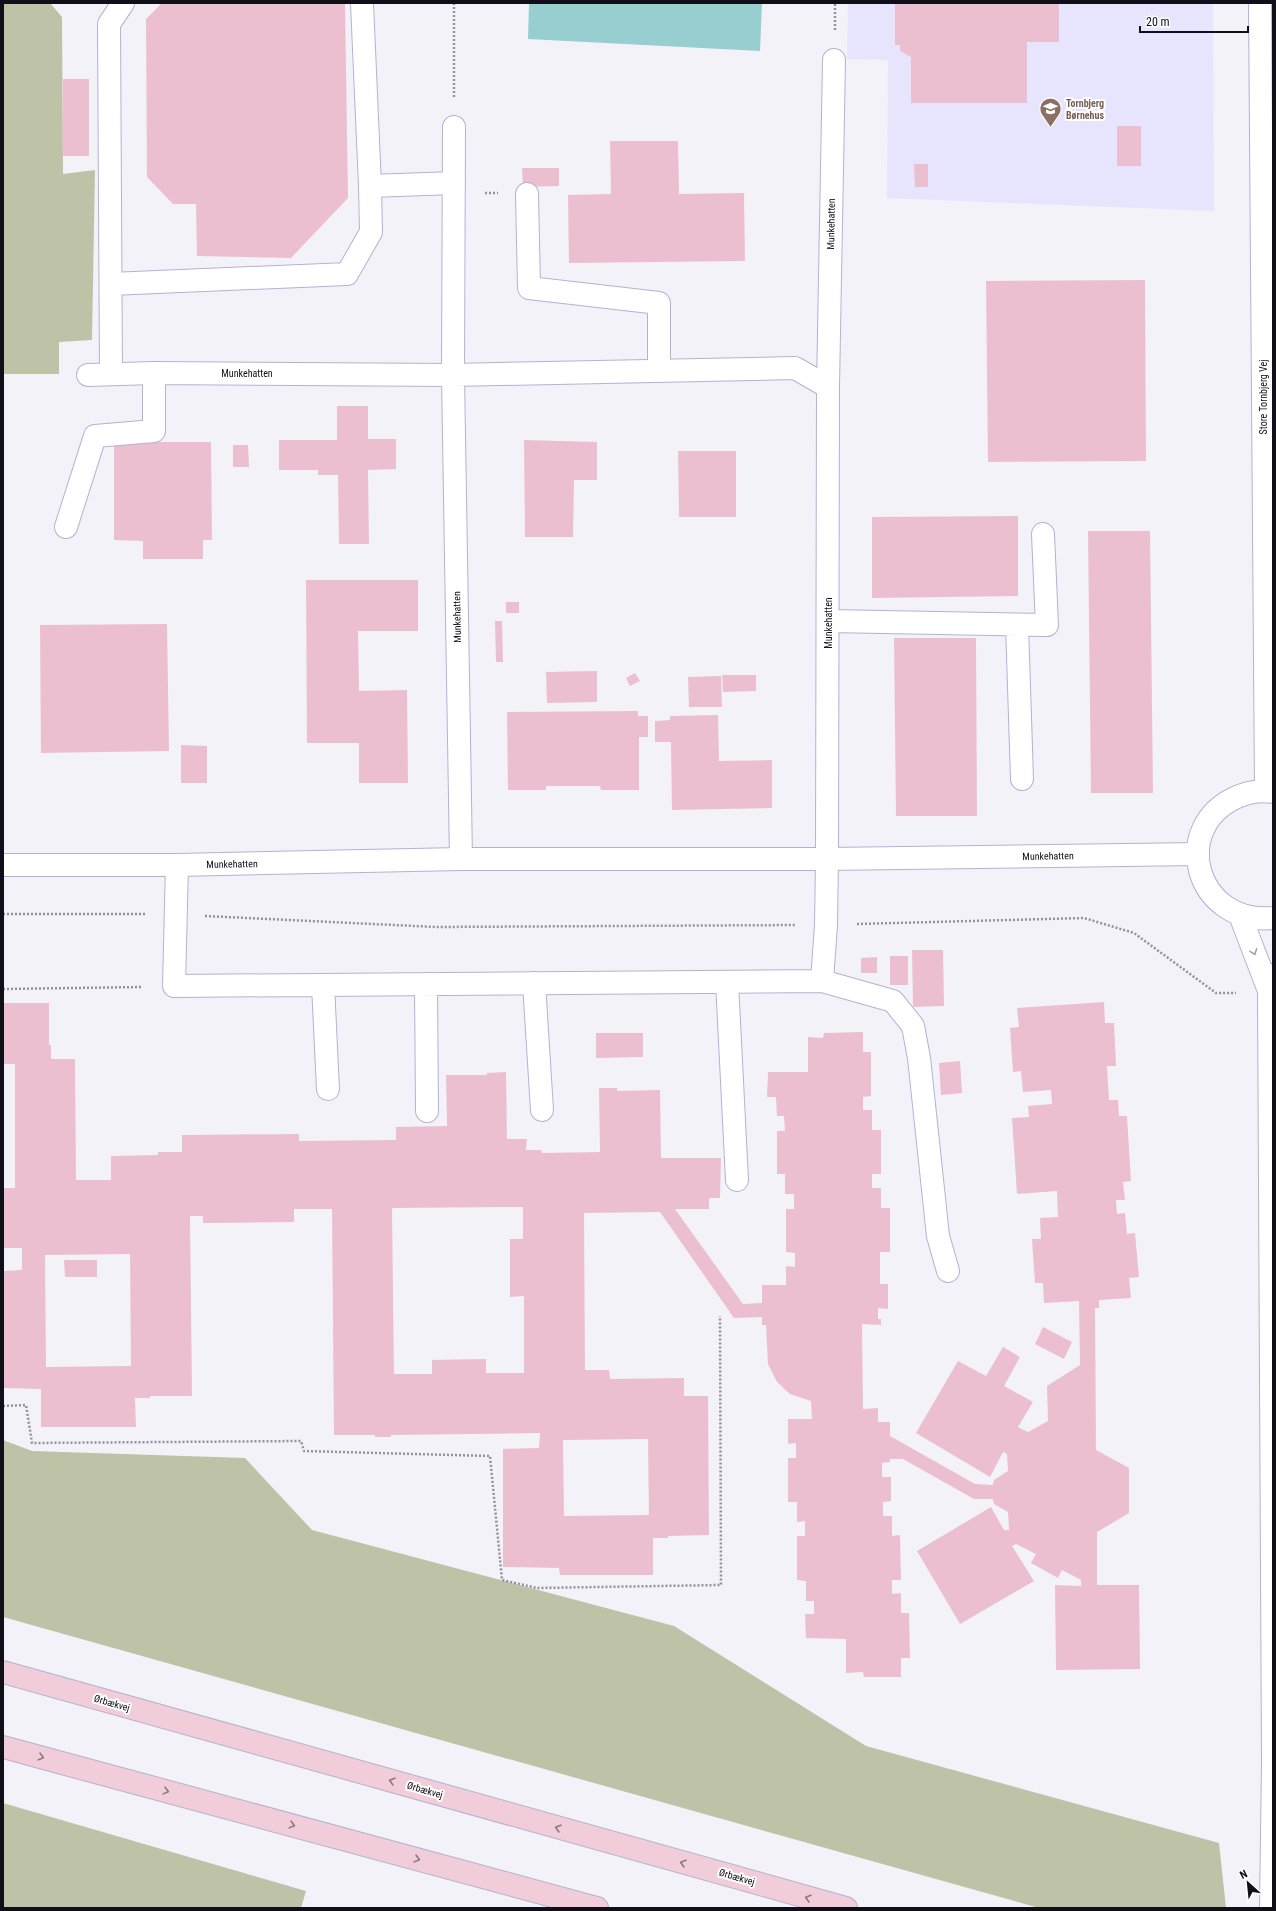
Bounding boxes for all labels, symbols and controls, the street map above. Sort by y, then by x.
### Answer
scale bar [1140,8,1248,34]
text: 20 m [1146,15,1170,29]
school or university icon: Tornbjerg Børnehus [1037,96,1063,129]
place label: Tornbjerg Børnehus [1066,98,1104,121]
street label: Munkehatten [825,198,837,250]
street label: Store Tornbjerg Vej [1258,360,1269,434]
street label: Munkehatten [221,368,273,379]
street label: Munkehatten [451,591,463,643]
street label: Munkehatten [823,597,834,649]
street label: Munkehatten [1022,850,1074,862]
street label: Munkehatten [206,858,258,870]
one-way arrow [1249,948,1257,955]
street label: Ørbækvej [93,1693,131,1713]
one-way arrow [37,1752,44,1761]
one-way arrow [389,1777,396,1786]
street label: Ørbækvej [406,1780,444,1800]
one-way arrow [162,1786,169,1795]
one-way arrow [288,1820,295,1829]
one-way arrow [555,1824,561,1832]
one-way arrow [413,1854,420,1863]
one-way arrow [680,1859,687,1867]
north arrow [1228,1863,1268,1903]
street label: Ørbækvej [718,1867,756,1887]
text: N [1238,1867,1250,1882]
one-way arrow [805,1894,812,1902]

